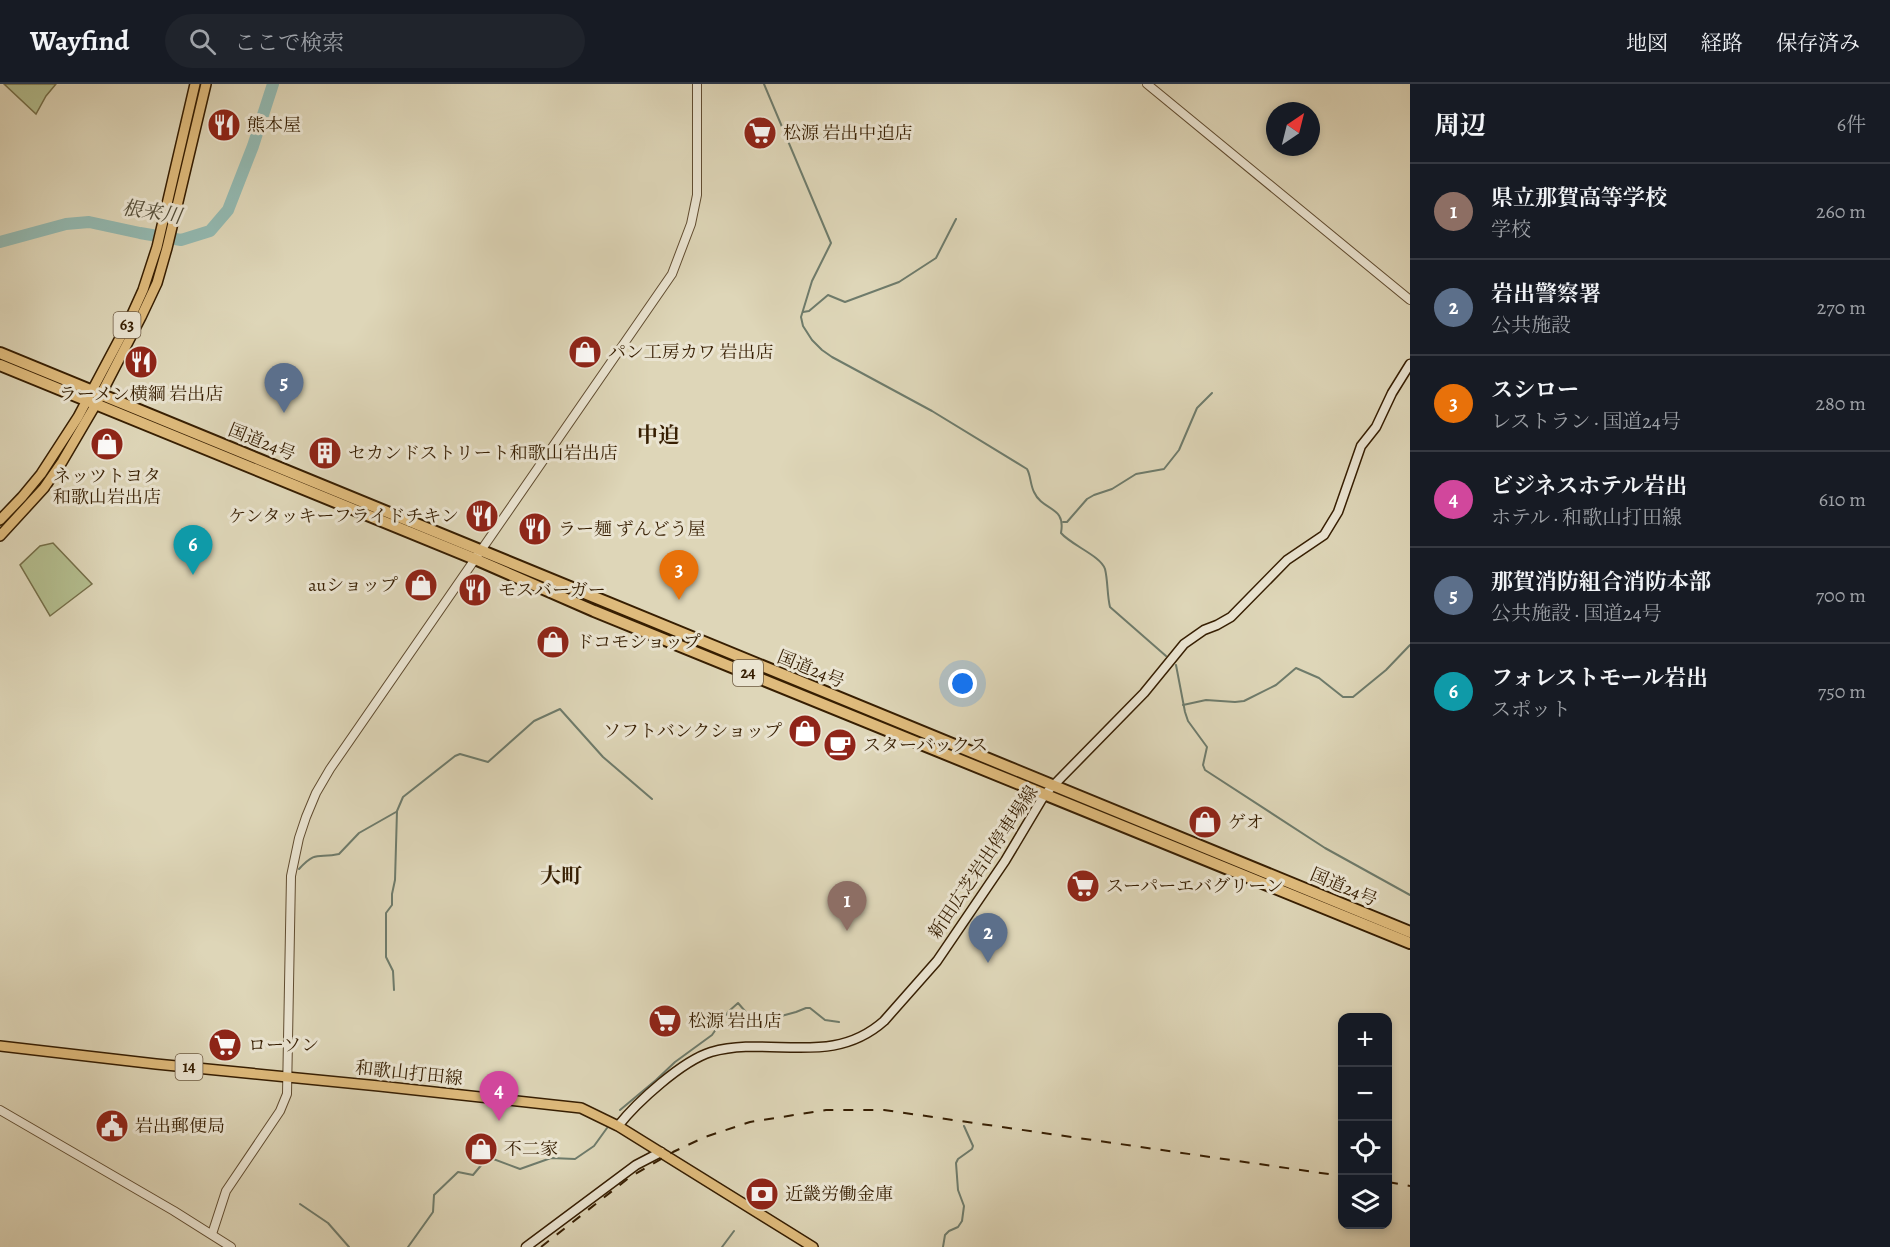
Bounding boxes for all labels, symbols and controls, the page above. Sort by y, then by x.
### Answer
search box [165,14,585,68]
text: Wayfind [30,22,129,60]
icon: search [186,25,219,58]
text: ここで検索 [234,28,344,58]
text: 地図 [1626,29,1668,57]
text: 経路 [1701,29,1743,57]
text: 保存済み [1776,29,1860,57]
north arrow [1266,102,1320,156]
restaurant icon: 熊本屋 [206,107,242,143]
text: 周辺 [1434,108,1486,143]
text: 6件 [1837,111,1866,138]
place label: 熊本屋 [247,113,301,137]
supermarket icon: 松源 岩出中迫店 [742,115,778,151]
place label: 松源 岩出中迫店 [783,121,913,145]
text: 県立那賀高等学校 [1491,183,1667,213]
water label: 根来川 [120,194,186,230]
text: 1 [1450,198,1457,225]
text: 260 m [1816,198,1866,225]
text: 学校 [1491,216,1531,243]
text: 岩出警察署 [1491,279,1601,309]
text: 2 [1449,294,1458,321]
text: 270 m [1817,294,1866,321]
road number: 63 [114,312,140,338]
text: 公共施設 [1491,312,1571,339]
shop icon: パン工房カワ 岩出店 [567,334,603,370]
place label: パン工房カワ 岩出店 [608,340,774,364]
restaurant icon: ラーメン横綱 岩出店 [123,344,159,380]
pin: 5 [264,364,304,413]
text: スシロー [1491,375,1579,405]
place label: ラーメン横綱 岩出店 [59,382,223,406]
text: 3 [1449,390,1458,417]
text: 280 m [1816,390,1866,417]
text: レストラン · 国道24号 [1491,408,1681,435]
street label: 国道24号 [225,418,299,466]
district label: 中迫 [637,421,680,449]
shop icon: ネッツトヨタ 和歌山岩出店 [89,426,125,462]
building icon: セカンドストリート和歌山岩出店 [307,435,343,471]
place label: セカンドストリート和歌山岩出店 [348,441,618,465]
place label: ネッツトヨタ 和歌山岩出店 [53,464,161,509]
text: ビジネスホテル岩出 [1491,471,1687,501]
text: 4 [1449,486,1458,513]
text: 610 m [1819,486,1866,513]
restaurant icon: ケンタッキーフライドチキン [464,498,500,534]
place label: ケンタッキーフライドチキン [228,504,459,528]
text: ホテル · 和歌山打田線 [1491,504,1682,531]
restaurant icon: ラー麺 ずんどう屋 [517,511,553,547]
place label: ラー麺 ずんどう屋 [558,517,706,541]
pin: 6 [174,526,212,575]
pin: 3 [660,550,698,600]
shop icon: auショップ [403,567,439,603]
text: 那賀消防組合消防本部 [1491,567,1711,597]
restaurant icon: モスバーガー [457,572,493,608]
place label: auショップ [308,573,398,597]
place label: モスバーガー [498,578,606,602]
text: 5 [1449,582,1458,609]
text: 700 m [1816,582,1866,609]
text: 公共施設 · 国道24号 [1491,600,1661,627]
shop icon: ドコモショップ [535,624,571,660]
place label: ドコモショップ [576,630,701,654]
street label: 国道24号 [774,645,848,693]
road number: 24 [733,660,763,686]
text: フォレストモール岩出 [1491,663,1708,693]
your location [948,669,977,698]
text: 6 [1449,678,1458,705]
text: 750 m [1818,678,1866,705]
text: スポット [1491,696,1571,723]
shop icon: ソフトバンクショップ [787,713,823,749]
place label: ソフトバンクショップ [603,719,782,743]
cafe icon: スターバックス [822,727,858,763]
place label: スターバックス [863,733,988,757]
street label: 新田広芝岩出停車場線 [923,781,1043,943]
shop icon: ゲオ [1187,804,1223,840]
place label: ゲオ [1228,810,1264,834]
district label: 大町 [540,862,582,890]
street label: 国道24号 [1307,862,1381,912]
supermarket icon: スーパーエバグリーン [1065,868,1101,904]
place label: スーパーエバグリーン [1106,874,1284,898]
pin: 1 [828,882,866,931]
pin: 2 [968,914,1008,963]
supermarket icon: 松源 岩出店 [647,1003,683,1039]
place label: 松源 岩出店 [688,1009,782,1033]
map controls [1338,1013,1392,1229]
button: + [1338,1013,1392,1067]
supermarket icon: ローソン [207,1027,243,1063]
place label: ローソン [248,1033,319,1057]
road number: 14 [176,1054,202,1080]
street label: 和歌山打田線 [354,1055,464,1091]
button: − [1338,1067,1392,1121]
pin: 4 [480,1072,518,1121]
public building icon: 岩出郵便局 [94,1108,130,1144]
place label: 岩出郵便局 [135,1114,225,1138]
button: locate [1338,1121,1392,1175]
shop icon: 不二家 [463,1131,499,1167]
place label: 不二家 [504,1137,558,1161]
button: layers [1338,1175,1392,1229]
bank icon: 近畿労働金庫 [744,1176,780,1212]
place label: 近畿労働金庫 [785,1182,893,1206]

